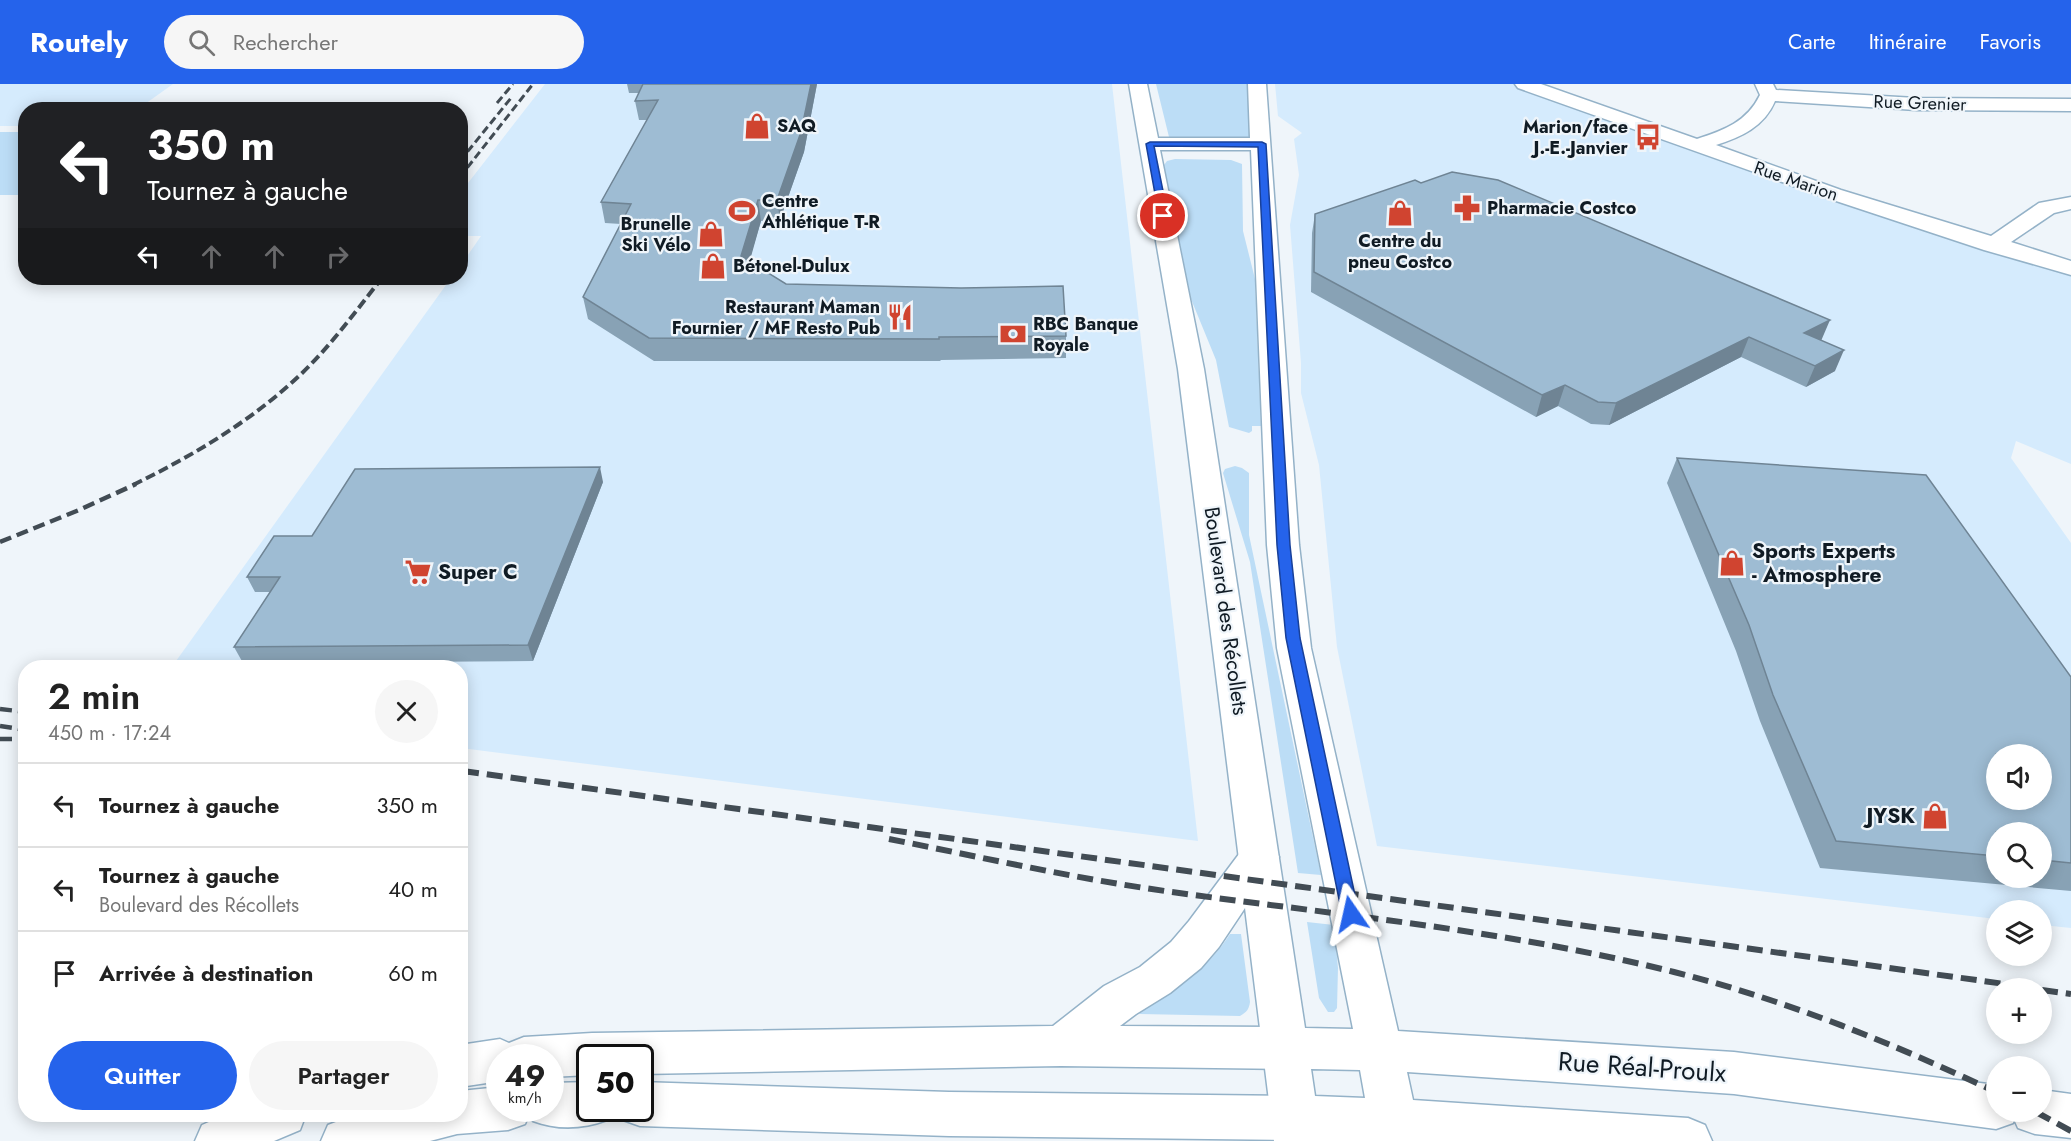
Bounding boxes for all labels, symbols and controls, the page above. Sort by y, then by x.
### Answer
search box [164,15,584,69]
text: Routely [30,22,128,63]
icon: search [185,26,218,59]
text: Rechercher [233,26,338,58]
text: Carte [1788,27,1836,57]
text: Itinéraire [1869,27,1947,57]
text: Favoris [1980,27,2041,57]
street label: Rue Grenier [1873,88,1968,118]
shop icon: SAQ [742,111,772,141]
place label: SAQ [777,113,817,139]
place label: Marion/face J.-E.-Janvier [1523,114,1629,161]
text: 350 m [147,115,275,176]
bus stop icon: Marion/face J.-E.-Janvier [1633,122,1663,152]
icon: left [48,126,126,204]
street label: Rue Marion [1750,154,1842,208]
text: Tournez à gauche [147,171,348,210]
place label: Centre Athlétique T-R [761,188,880,235]
pin [1137,190,1188,241]
pharmacy icon: Pharmacie Costco [1452,193,1482,223]
place label: Pharmacie Costco [1487,195,1637,221]
sports icon: Centre Athlétique T-R [727,196,757,226]
shop icon: Centre du pneu Costco [1385,198,1415,228]
icon: arrive [1146,199,1179,232]
place label: Brunelle Ski Vélo [621,211,691,258]
shop icon: Brunelle Ski Vélo [696,219,726,249]
place label: Centre du pneu Costco [1348,228,1452,275]
icon: left [132,240,165,273]
icon: ahead [195,240,228,273]
icon: ahead [258,240,291,273]
icon: right [321,240,354,273]
shop icon: Bétonel-Dulux [698,251,728,281]
place label: Bétonel-Dulux [733,253,850,279]
place label: Restaurant Maman Fournier / MF Resto Pub [672,294,880,341]
restaurant icon: Restaurant Maman Fournier / MF Resto Pub [885,302,915,332]
place label: RBC Banque Royale [1033,311,1138,358]
bank icon: RBC Banque Royale [998,319,1028,349]
street label: Boulevard des Récollets [1197,505,1255,717]
place label: Sports Experts - Atmosphere [1752,536,1896,590]
shop icon: Sports Experts - Atmosphere [1717,548,1747,578]
supermarket icon: Super C [403,557,433,587]
place label: Super C [438,557,518,587]
text: 2 min [48,670,140,722]
button: close [375,680,438,743]
text: 450 m · 17:24 [48,719,171,748]
map controls [1986,744,2052,1122]
button: sound [1986,744,2052,810]
icon: left [48,789,81,822]
text: Tournez à gauche [99,789,279,821]
text: 350 m [377,789,438,821]
place label: JYSK [1862,801,1915,831]
shop icon: JYSK [1920,801,1950,831]
button: search [1986,822,2052,888]
text: Tournez à gauche [99,859,279,891]
icon: left [48,873,81,906]
text: 40 m [388,873,438,905]
position arrow [1319,882,1383,946]
text: Boulevard des Récollets [99,891,299,920]
button: layers [1986,900,2052,966]
icon: arrive [48,957,81,990]
text: Arrivée à destination [99,957,313,989]
text: 60 m [388,957,438,989]
button: + [1986,978,2052,1044]
button: Quitter [48,1041,237,1110]
button: Partager [249,1041,438,1110]
street label: Rue Réal-Proulx [1557,1042,1727,1092]
speed limit sign: 50 [576,1044,654,1122]
text: 49 [504,1054,546,1097]
button: − [1986,1056,2052,1122]
text: km/h [508,1087,542,1109]

